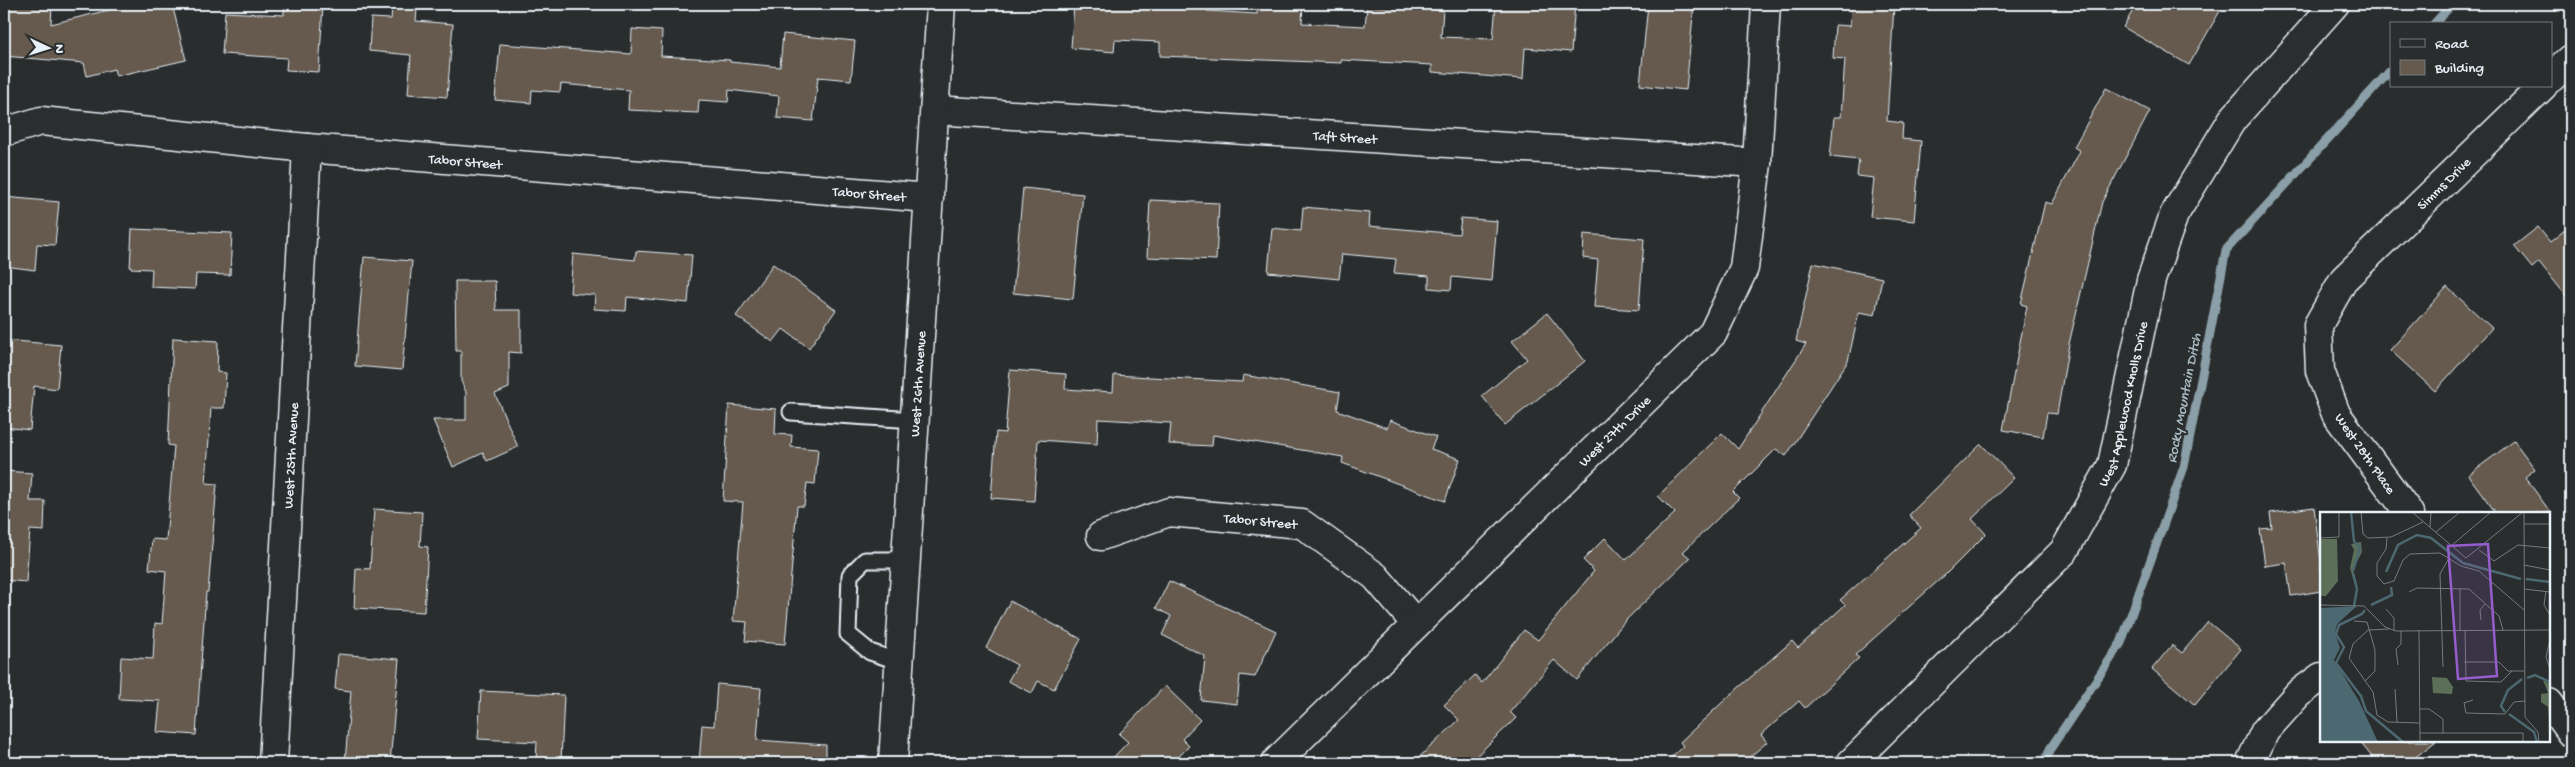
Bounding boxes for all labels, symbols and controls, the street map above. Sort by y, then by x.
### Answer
north arrow [22,22,72,72]
legend [2390,22,2552,88]
text: Road [2435,36,2469,54]
text: N [50,44,67,54]
text: Building [2434,60,2484,78]
street label: Taft Street [1312,128,1379,150]
street label: Tabor Street [427,152,504,175]
street label: Simms Drive [2414,154,2476,215]
street label: Tabor Street [831,184,908,207]
street label: West Applewood Knolls Drive [2096,319,2153,490]
street label: West 26th Avenue [908,330,931,437]
water label: Rocky Mountain Ditch [2164,331,2207,465]
street label: West 27th Drive [1576,392,1656,471]
street label: West 25th Avenue [281,401,304,509]
street label: West 28th Place [2330,411,2399,499]
street label: Tabor Street [1222,511,1299,535]
inset map [2320,512,2550,742]

